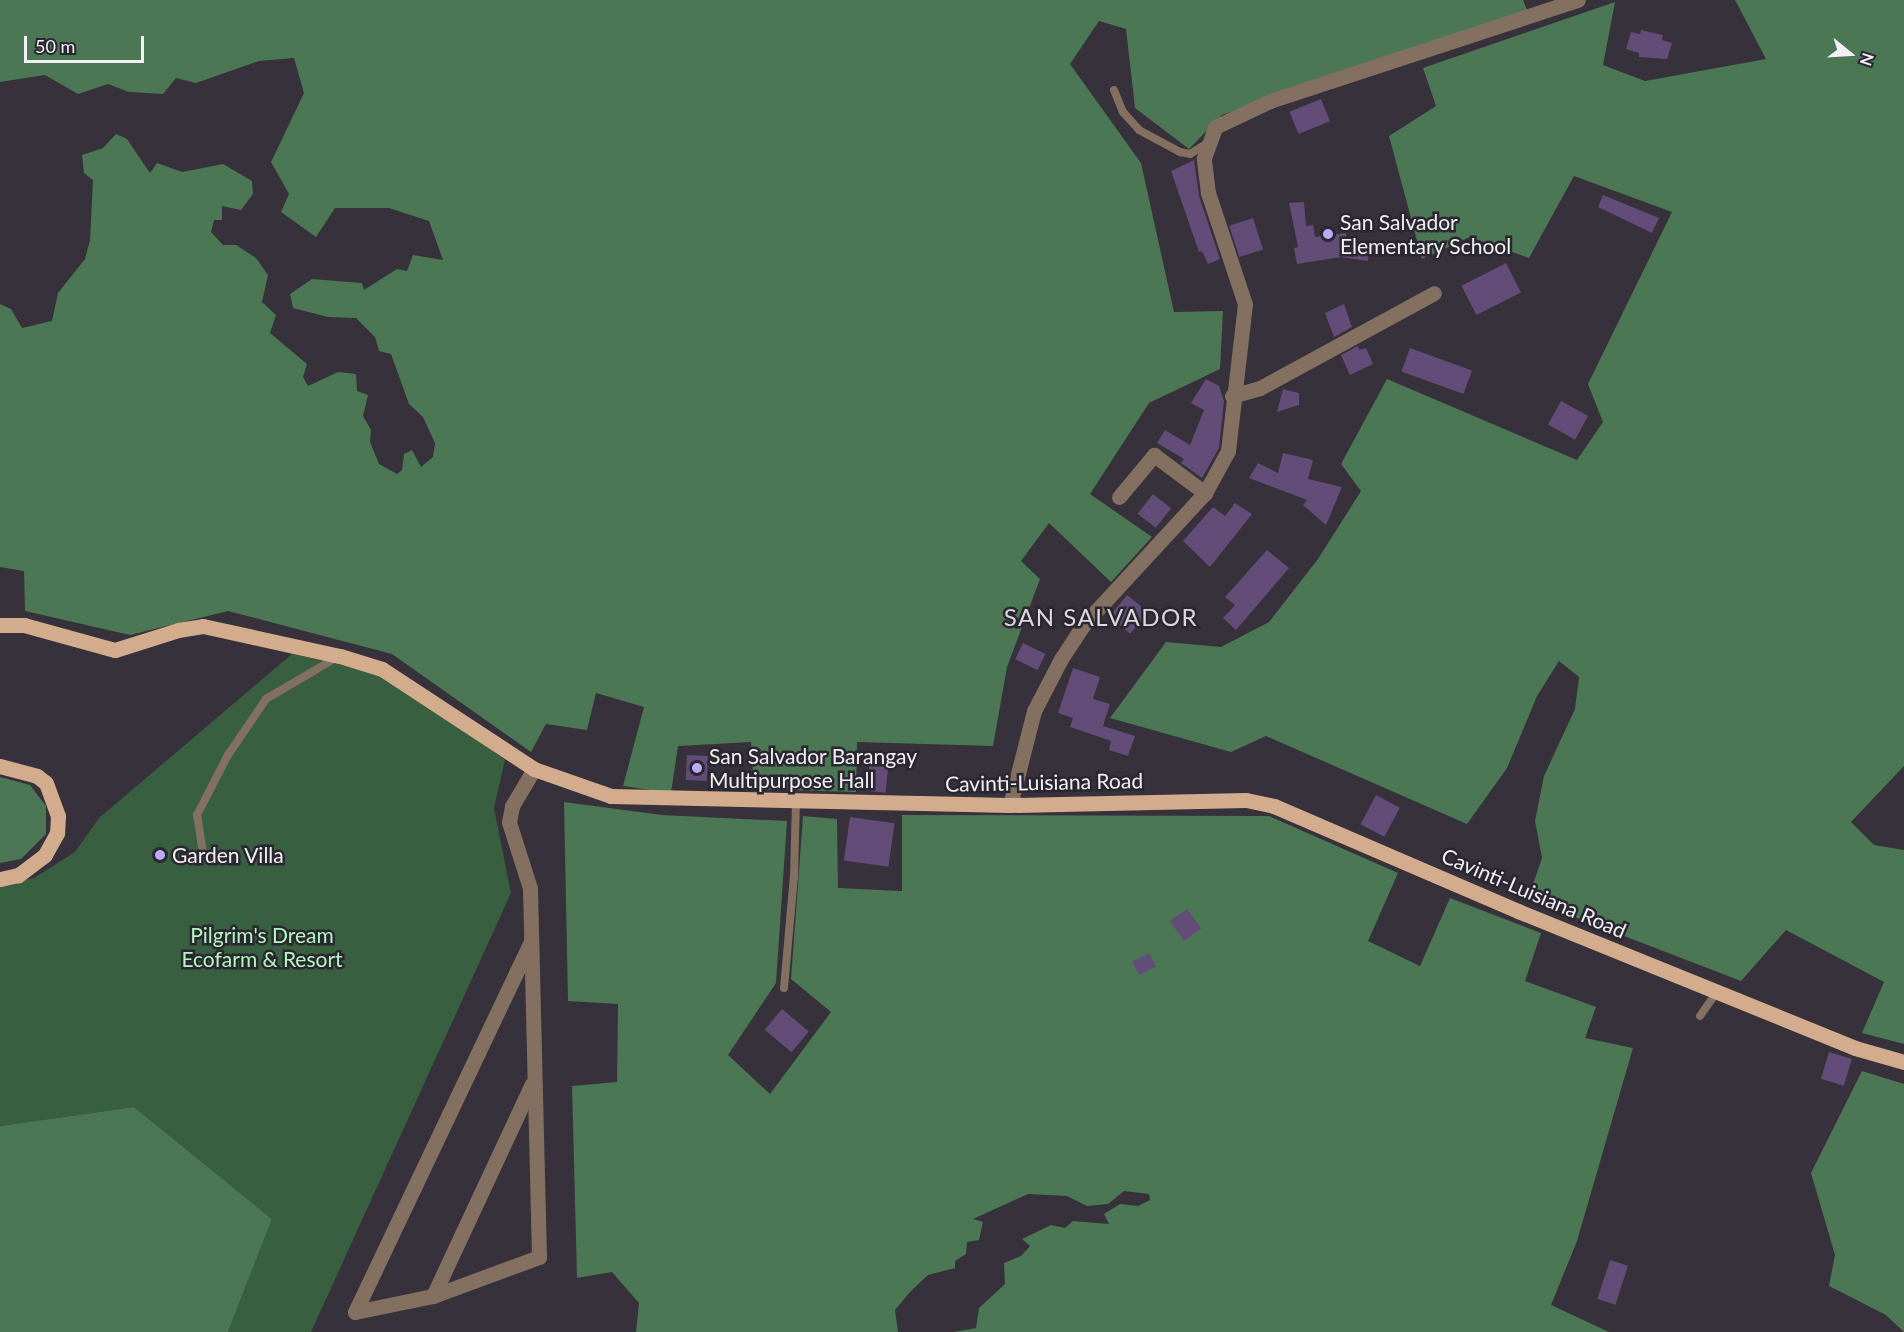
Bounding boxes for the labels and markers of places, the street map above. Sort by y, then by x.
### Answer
place label: San Salvador Elementary School [1340,209,1512,259]
marker: San Salvador Elementary School [1321,227,1335,241]
place label: San Salvador Barangay Multipurpose Hall [709,743,918,793]
marker: San Salvador Barangay Multipurpose Hall [690,761,704,775]
place label: Garden Villa [172,842,284,868]
marker: Garden Villa [153,848,167,862]

